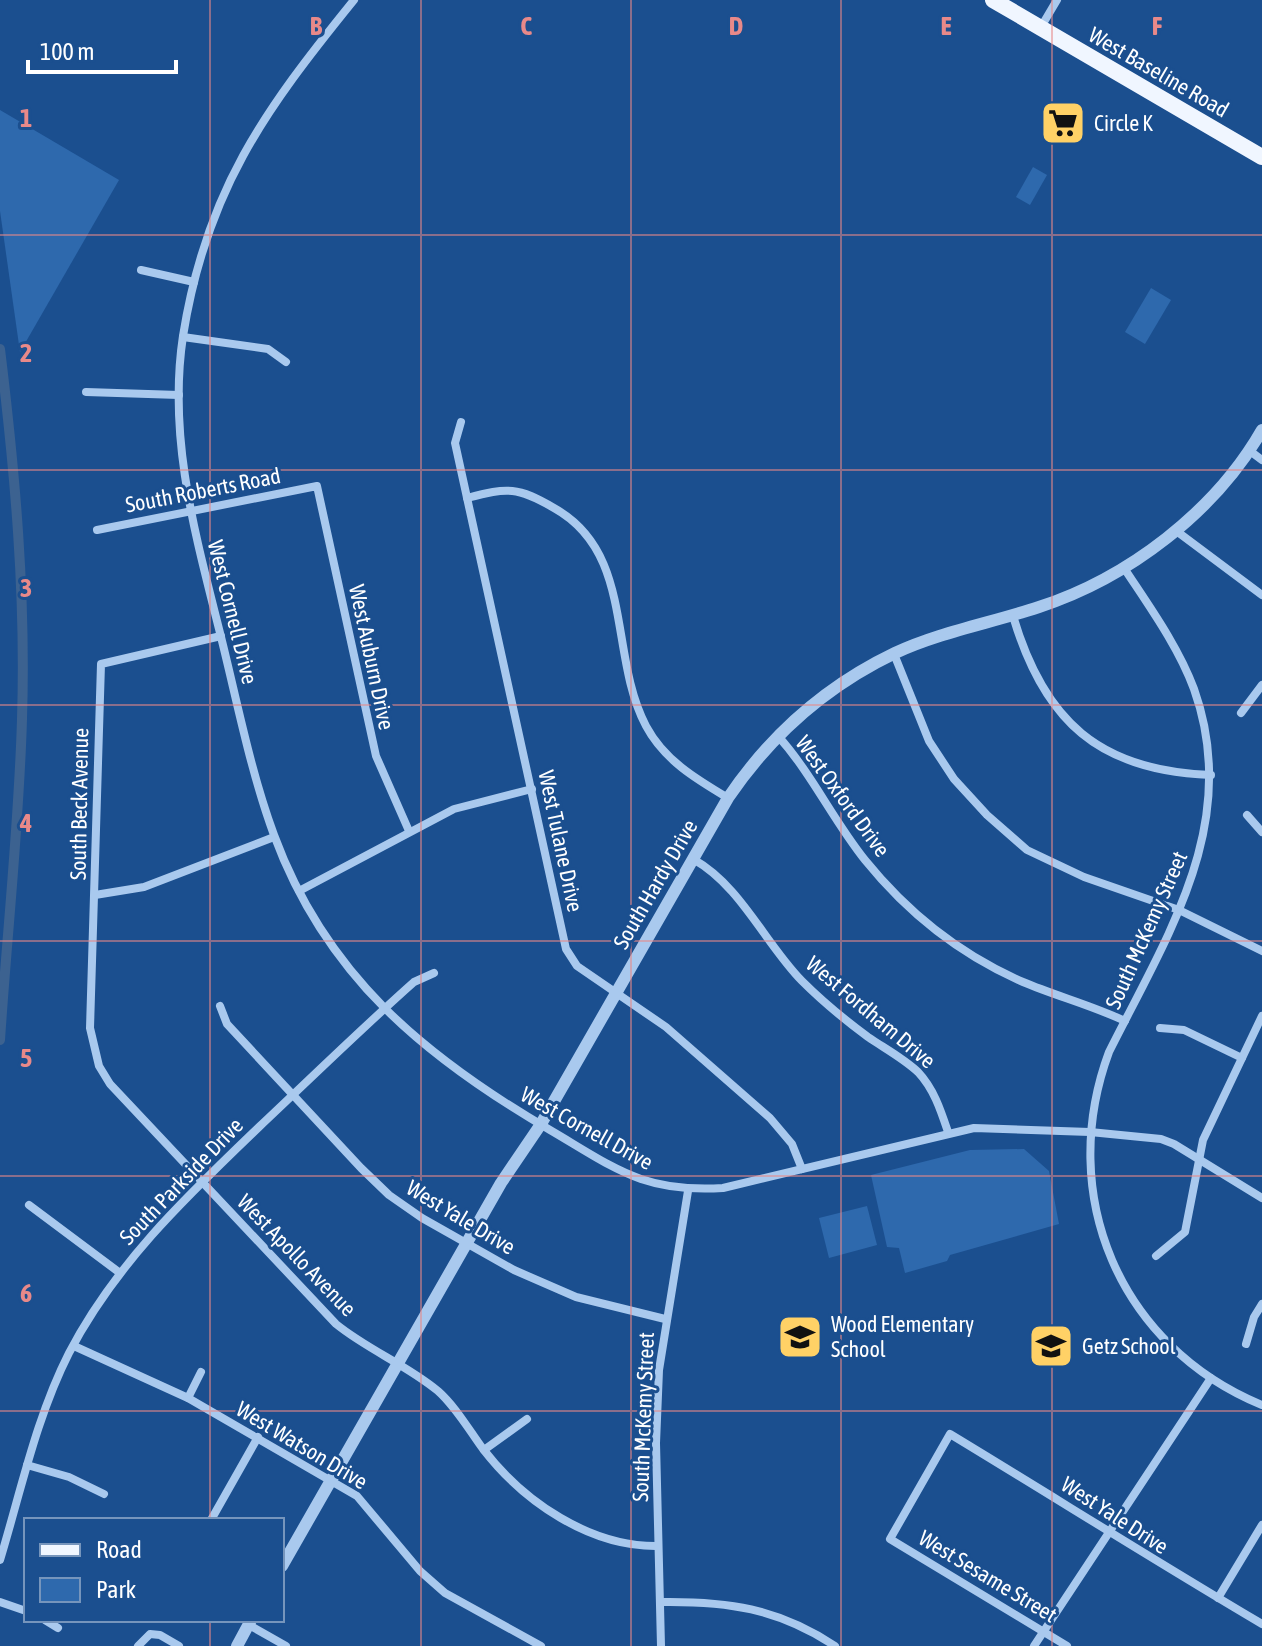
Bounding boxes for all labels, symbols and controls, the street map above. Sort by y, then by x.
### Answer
text: B [310,11,323,41]
text: C [520,11,532,41]
text: D [729,11,743,41]
text: E [940,11,952,41]
text: F [1152,11,1163,41]
street label: West Baseline Road [1084,21,1234,123]
scale bar [28,24,176,74]
text: 100 m [40,38,94,65]
supermarket icon: Circle K [1039,99,1087,147]
text: 1 [20,103,32,133]
place label: Circle K [1094,110,1153,136]
text: 2 [20,338,32,368]
street label: South Roberts Road [123,462,283,518]
street label: West Cornell Drive [203,537,263,687]
text: 3 [20,573,32,603]
street label: West Auburn Drive [344,582,400,732]
street label: South Beck Avenue [65,728,93,880]
street label: West Oxford Drive [790,730,896,862]
street label: West Tulane Drive [533,768,589,914]
text: 4 [19,808,32,838]
street label: South Hardy Drive [608,815,702,953]
street label: South McKemy Street [1100,847,1192,1013]
street label: West Fordham Drive [801,950,941,1074]
text: 5 [20,1043,32,1073]
street label: West Cornell Drive [516,1081,658,1175]
street label: South Parkside Drive [114,1112,248,1250]
street label: West Yale Drive [402,1174,520,1260]
street label: West Apollo Avenue [232,1189,362,1321]
text: 6 [20,1278,32,1308]
place label: Wood Elementary School [831,1311,974,1362]
school or university icon: Wood Elementary School [776,1313,824,1361]
school or university icon: Getz School [1027,1322,1075,1370]
street label: South McKemy Street [627,1332,659,1502]
place label: Getz School [1082,1333,1176,1359]
street label: West Watson Drive [232,1396,372,1494]
street label: West Yale Drive [1057,1471,1173,1559]
legend [24,1518,284,1622]
street label: West Sesame Street [914,1524,1062,1628]
text: Road [96,1536,142,1563]
text: Park [96,1576,137,1603]

